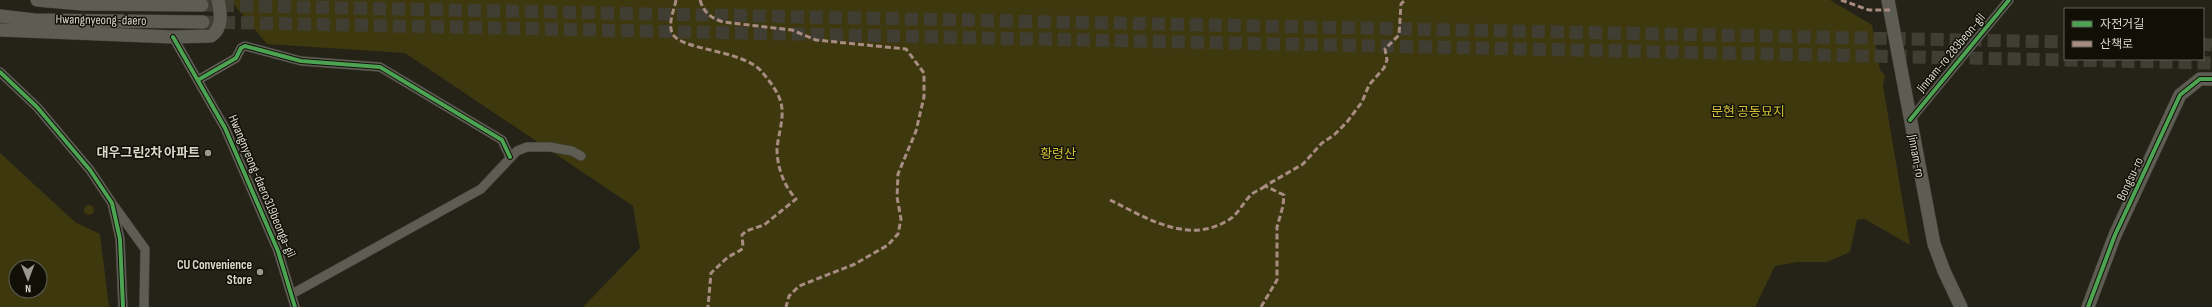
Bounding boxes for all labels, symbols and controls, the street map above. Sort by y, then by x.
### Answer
legend [2064,8,2204,60]
street label: Jinnam-ro 283beon-gil [1913,10,1989,97]
street label: Hwangnyeong-daero [55,11,147,29]
text: 자전거길 [2100,17,2144,32]
text: 산책로 [2100,37,2133,52]
park label: 문현 공동묘지 [1711,104,1785,120]
street label: Hwangnyeong-daero319beonga-gil [225,112,299,260]
street label: Jinnam-ro [1904,132,1928,179]
place label: 대우그린2차 아파트 [97,145,200,161]
park label: 황령산 [1040,146,1076,162]
marker: 대우그린2차 아파트 [203,148,213,158]
street label: Bongsu-ro [2113,155,2147,203]
place label: CU Convenience Store [177,257,252,288]
north arrow [8,259,48,299]
marker: CU Convenience Store [255,267,265,277]
text: N [25,282,31,295]

